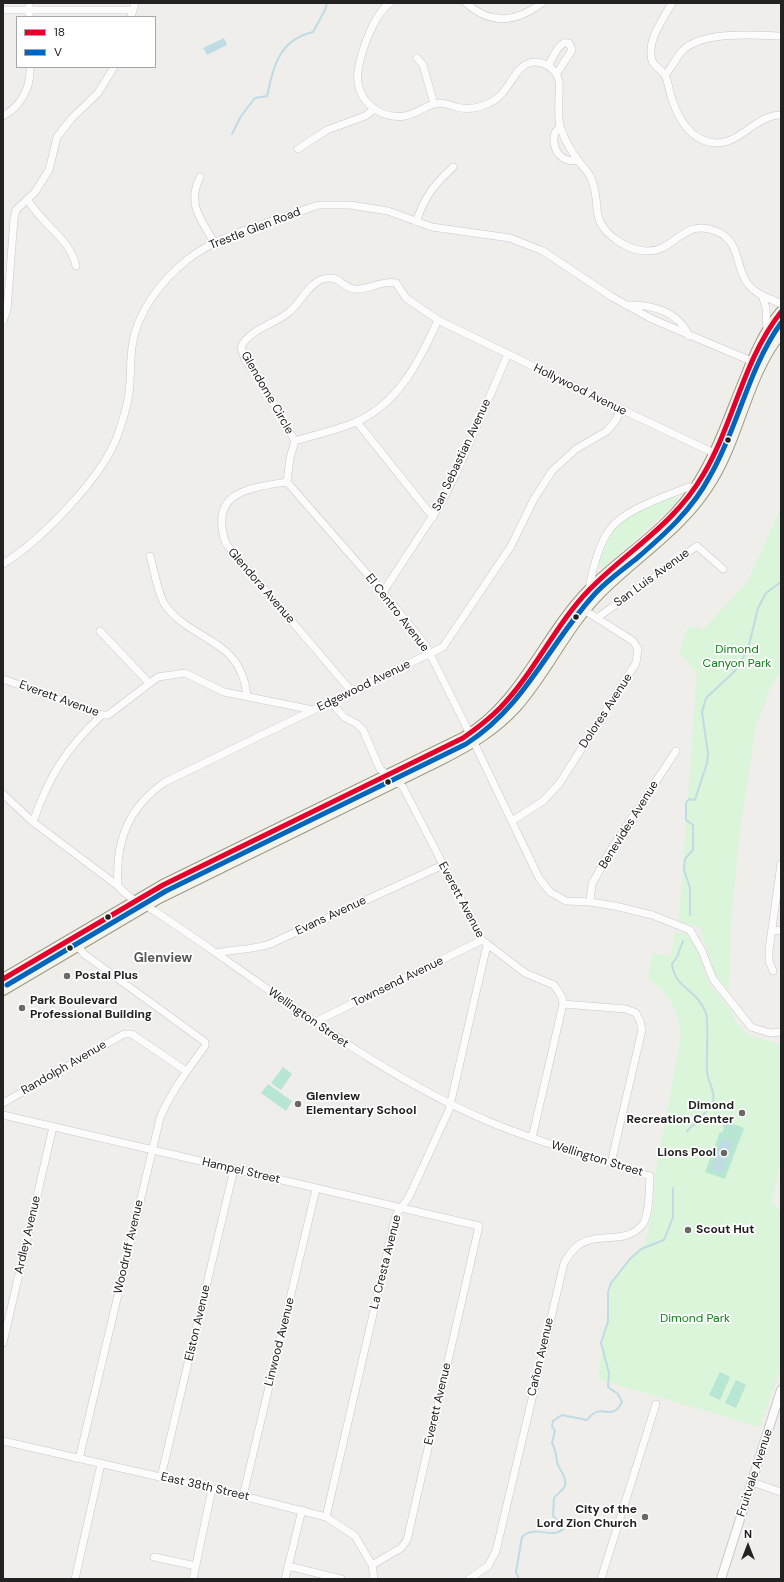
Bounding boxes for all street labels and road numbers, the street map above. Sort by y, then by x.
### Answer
street label: Trestle Glen Road [207,205,303,253]
street label: Glendome Circle [238,349,296,437]
street label: Hollywood Avenue [531,361,629,419]
street label: San Sebastian Avenue [430,397,494,513]
street label: Glendora Avenue [224,545,298,627]
street label: San Luis Avenue [612,546,692,610]
street label: El Centro Avenue [362,571,432,655]
street label: Edgewood Avenue [315,657,413,715]
street label: Dolores Avenue [576,671,636,751]
street label: Everett Avenue [17,678,101,720]
street label: Benevides Avenue [596,778,662,872]
street label: Everett Avenue [435,860,487,940]
street label: Evans Avenue [293,893,369,939]
street label: Townsend Avenue [350,954,446,1010]
street label: Wellington Street [265,985,351,1051]
street label: Randolph Avenue [19,1038,109,1098]
street label: Wellington Street [549,1138,645,1180]
street label: Hampel Street [201,1155,281,1187]
street label: Ardley Avenue [12,1195,44,1275]
street label: Woodruff Avenue [111,1199,147,1295]
street label: La Cresta Avenue [367,1213,405,1311]
street label: Elston Avenue [182,1284,214,1362]
street label: Linwood Avenue [262,1296,298,1388]
street label: Cañon Avenue [525,1316,557,1398]
street label: Everett Avenue [422,1362,454,1446]
street label: Fruitvale Avenue [734,1427,776,1519]
street label: East 38th Street [159,1470,251,1504]

